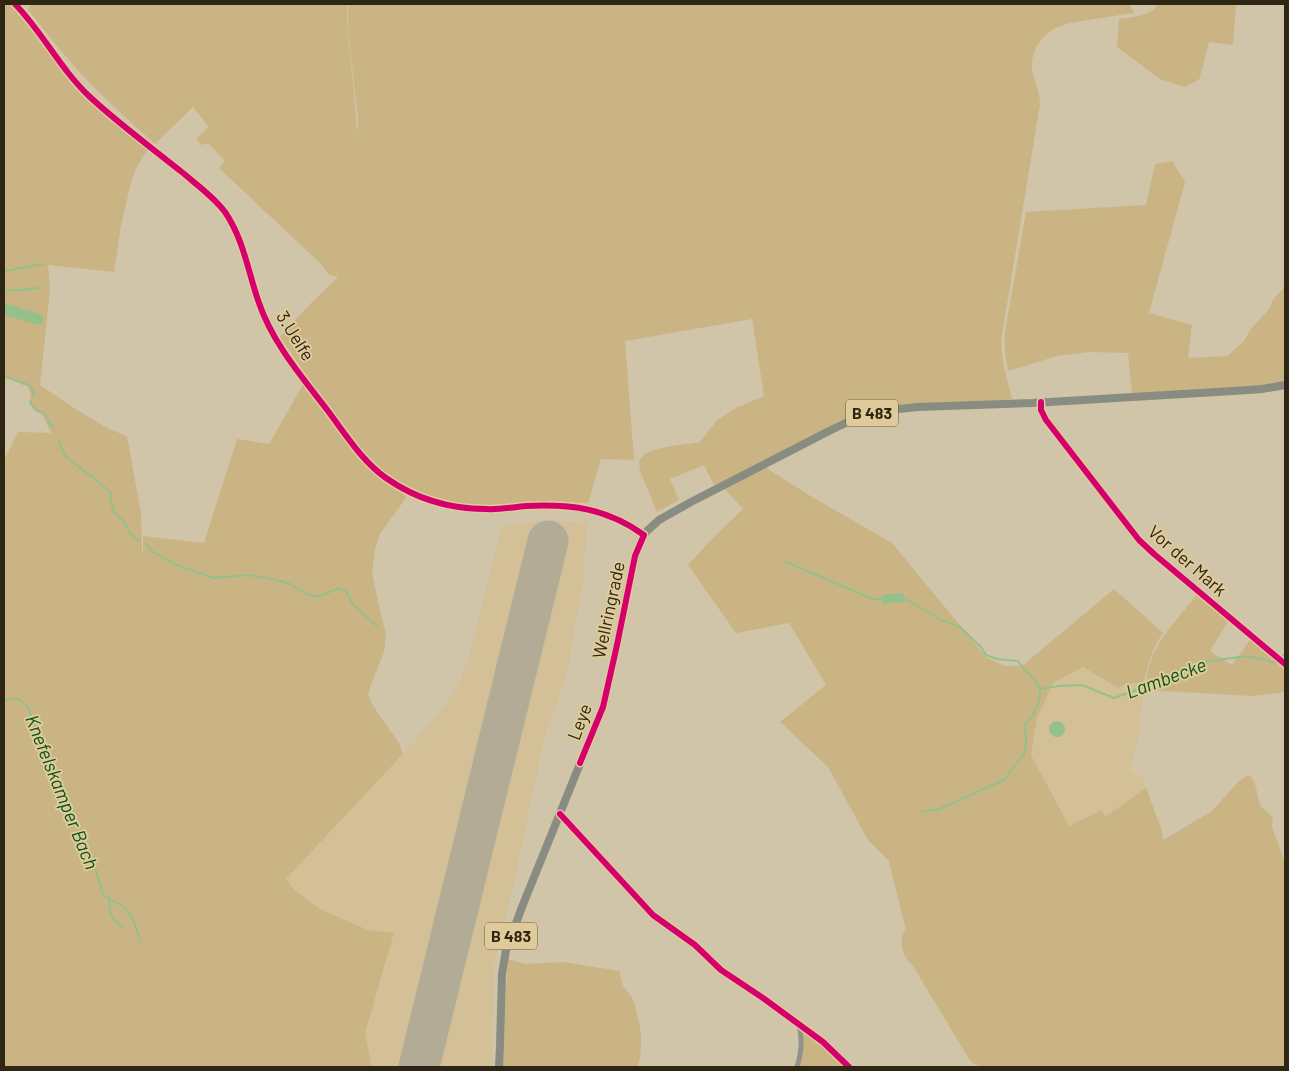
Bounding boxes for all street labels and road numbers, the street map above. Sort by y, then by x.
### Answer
street label: 3.Uelfe [272,306,320,365]
road number: B 483 [846,399,898,426]
street label: Vor der Mark [1144,520,1231,600]
street label: Wellringrade [587,559,629,660]
street label: Leye [562,700,596,743]
road number: B 483 [485,922,537,949]

